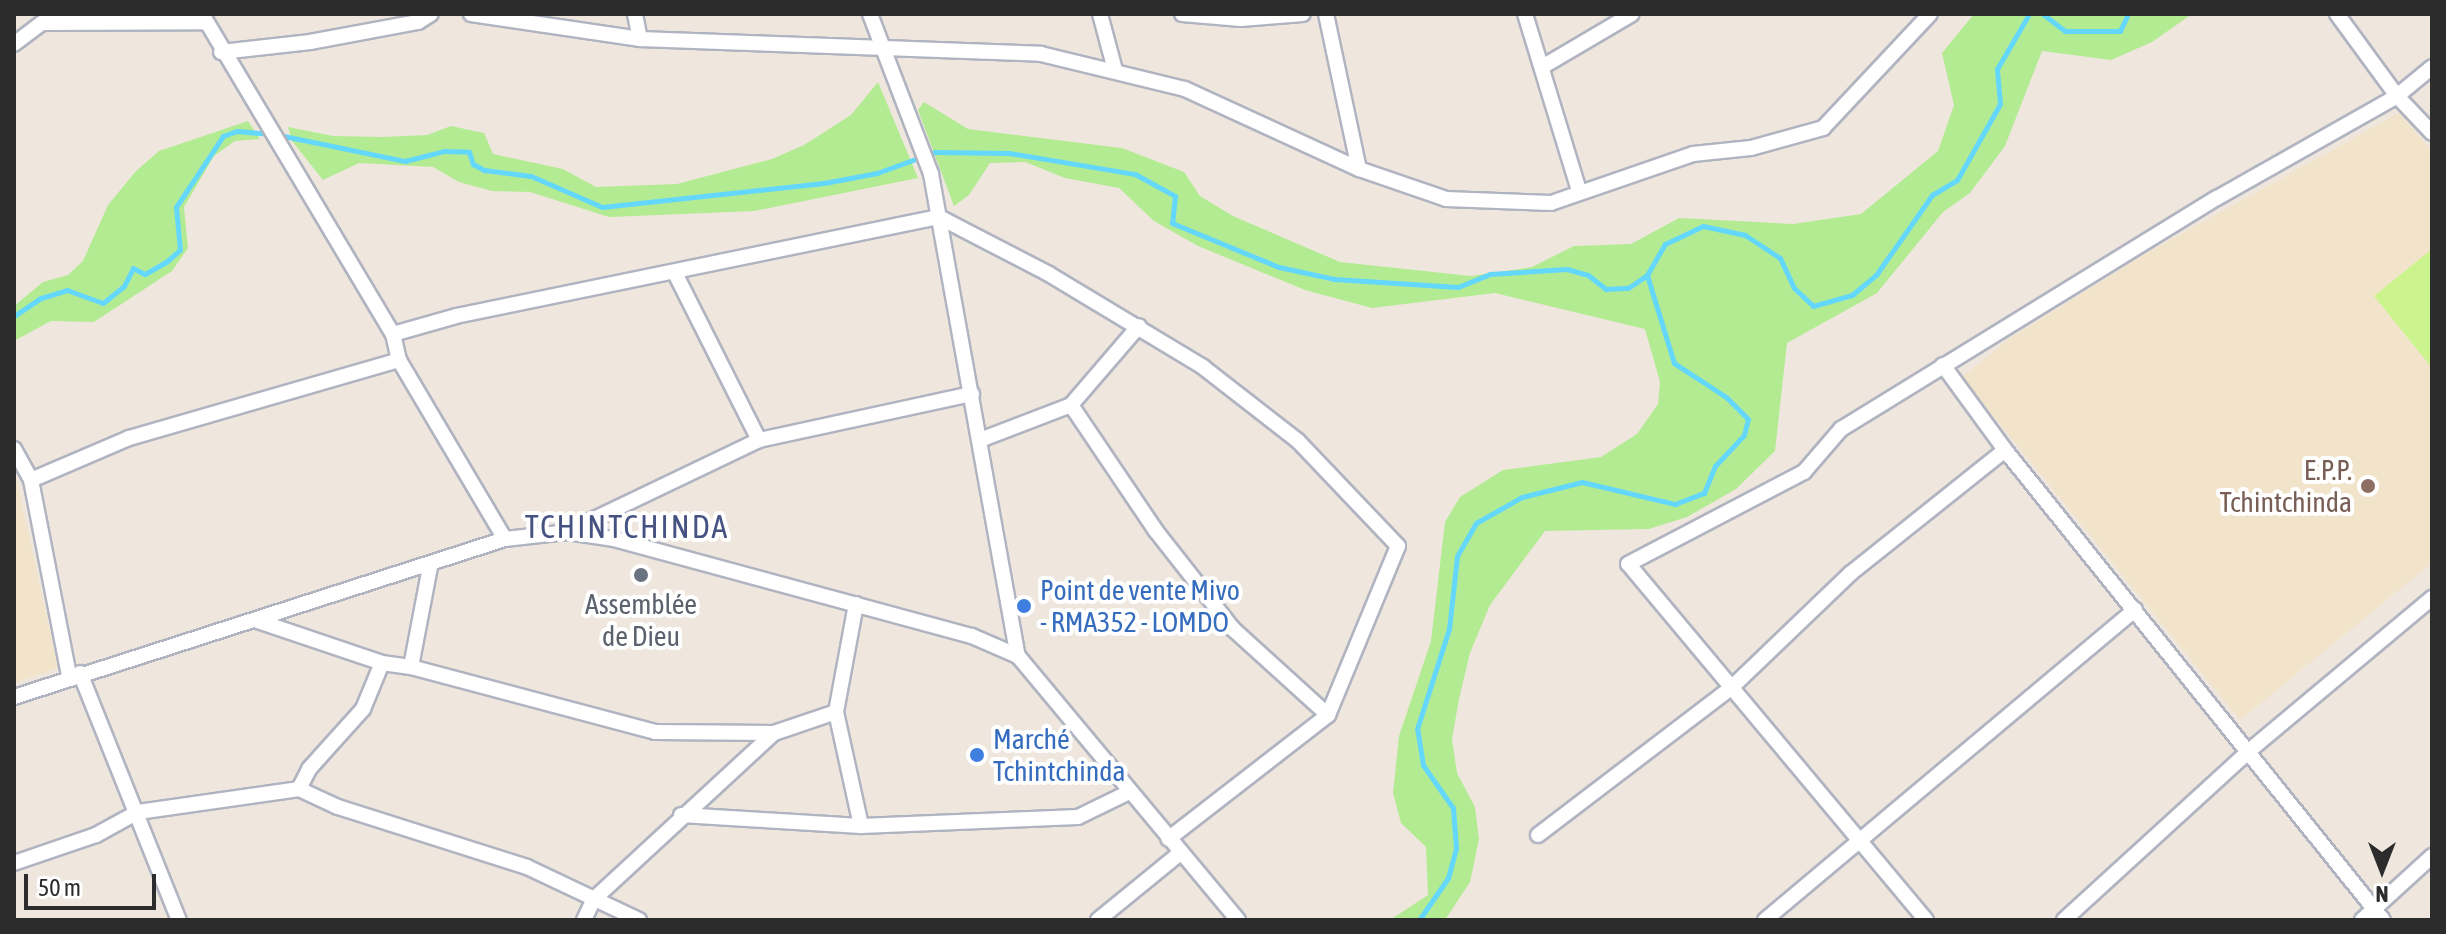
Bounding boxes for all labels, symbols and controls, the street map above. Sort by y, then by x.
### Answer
place label: E.P.P. Tchintchinda [2219,453,2352,519]
marker: E.P.P. Tchintchinda [2359,477,2377,495]
district label: TCHINTCHINDA [525,508,729,546]
marker: Assemblée de Dieu [632,566,650,584]
place label: Point de vente Mivo - RMA352 - LOMDO [1040,573,1240,639]
place label: Assemblée de Dieu [585,587,697,653]
marker: Point de vente Mivo - RMA352 - LOMDO [1015,597,1033,615]
place label: Marché Tchintchinda [993,722,1126,788]
marker: Marché Tchintchinda [968,746,986,764]
north arrow [2342,830,2422,910]
scale bar [28,858,160,908]
text: 50 m [38,874,81,901]
text: N [2376,881,2389,907]

